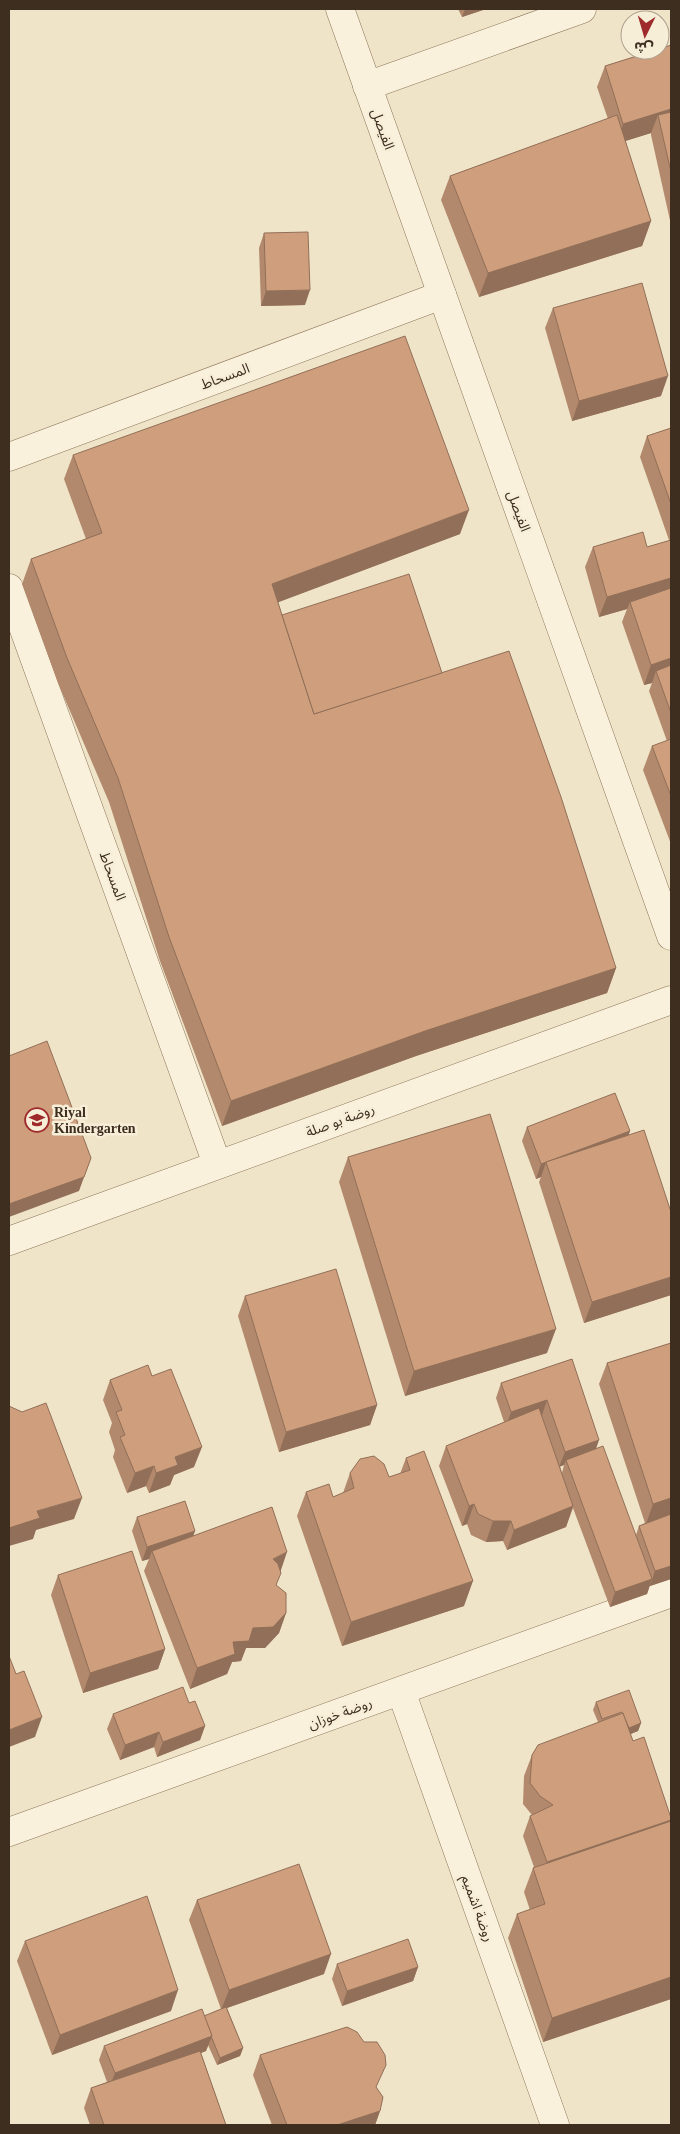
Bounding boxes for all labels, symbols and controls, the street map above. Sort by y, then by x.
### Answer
north arrow [620,10,670,60]
text: ش [634,39,654,56]
street label: الفيصل [367,107,397,152]
street label: المسحاط [199,361,252,392]
street label: الفيصل [503,489,533,534]
street label: المسحاط [97,850,128,903]
street label: روضة بو صلة [304,1101,377,1141]
place label: Riyal Kindergarten [54,1105,136,1136]
school or university icon: Riyal Kindergarten [24,1107,50,1133]
street label: روضة خوزان [306,1695,375,1733]
street label: روضة اشميم [456,1873,497,1945]

